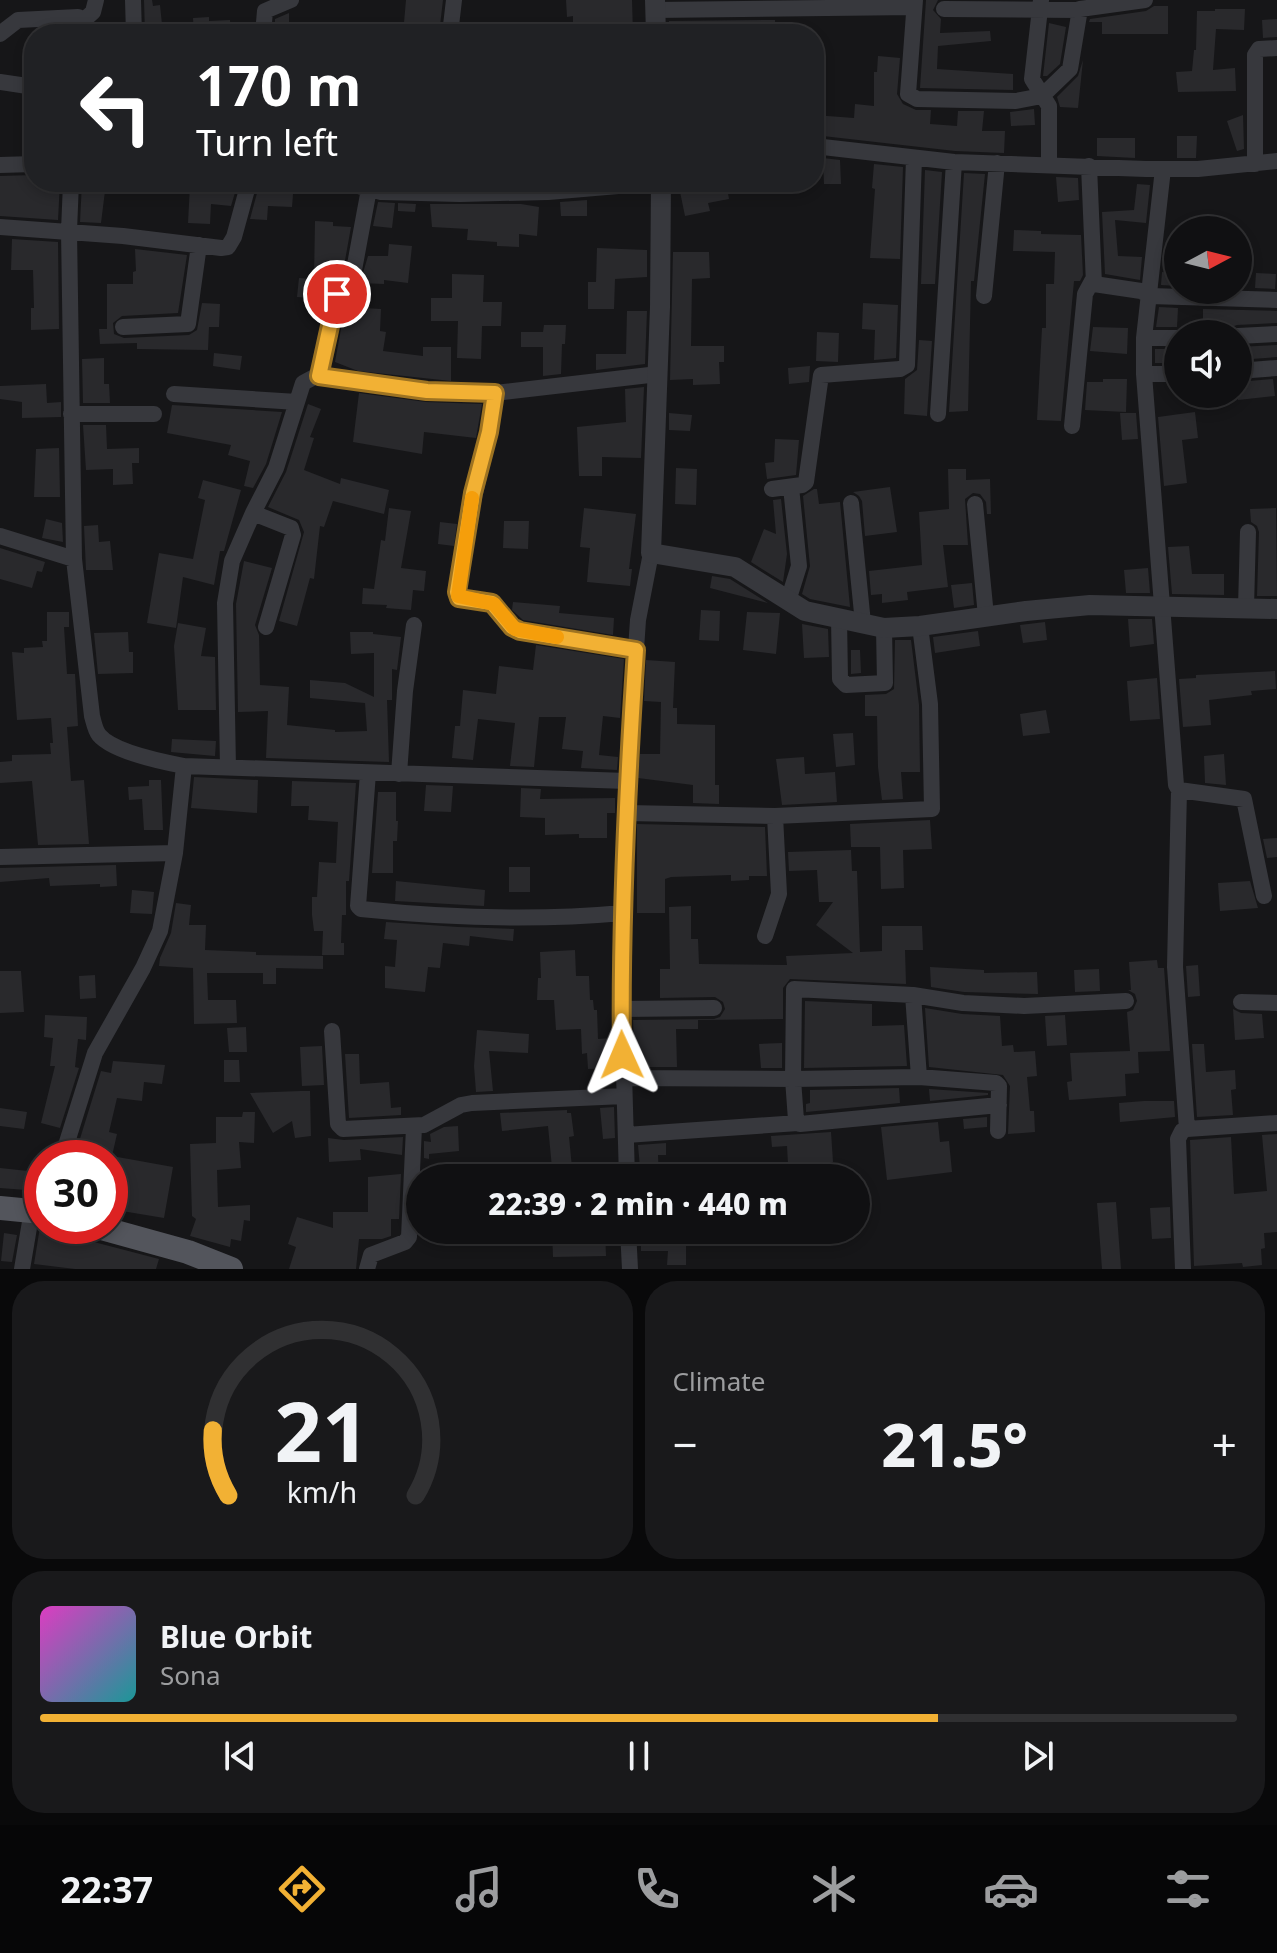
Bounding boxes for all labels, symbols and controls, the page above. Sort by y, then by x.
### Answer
text: 170 m [196,46,361,122]
icon: left [64,56,168,160]
text: Turn left [196,118,338,167]
north arrow [1164,216,1252,304]
map controls [1164,216,1252,408]
pin [303,260,371,328]
icon: arrive [315,272,359,316]
button: sound [1164,320,1252,408]
position arrow [580,1013,664,1097]
speed limit sign: 30 [24,1140,128,1244]
text: 22:39 · 2 min · 440 m [488,1183,788,1224]
text: Climate [673,1363,765,1399]
text: 21 [275,1373,370,1486]
text: 21.5° [881,1403,1028,1485]
text: − [673,1414,698,1474]
text: + [1212,1414,1237,1474]
text: km/h [287,1472,357,1511]
text: Blue Orbit [160,1616,312,1657]
text: Sona [160,1657,221,1693]
icon: previous [218,1734,262,1778]
icon: pause [617,1734,661,1778]
icon: next [1016,1734,1060,1778]
icon: directions [274,1861,330,1917]
icon: music [451,1861,507,1917]
icon: phone [629,1861,685,1917]
icon: climate [806,1861,862,1917]
icon: car [983,1861,1039,1917]
icon: filters [1160,1861,1216,1917]
text: 22:37 [61,1865,153,1914]

